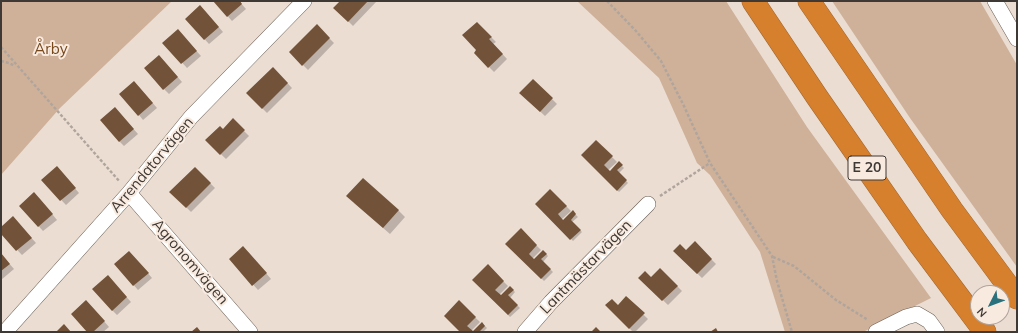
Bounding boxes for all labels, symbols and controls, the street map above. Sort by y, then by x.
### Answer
park label: Årby [34,40,68,58]
street label: Arrendatorvägen [107,113,197,217]
road number: E 20 [848,156,886,180]
street label: Agronomvägen [148,216,232,308]
street label: Lantmästarvägen [537,216,635,318]
north arrow [970,285,1010,325]
text: N [974,305,990,320]

